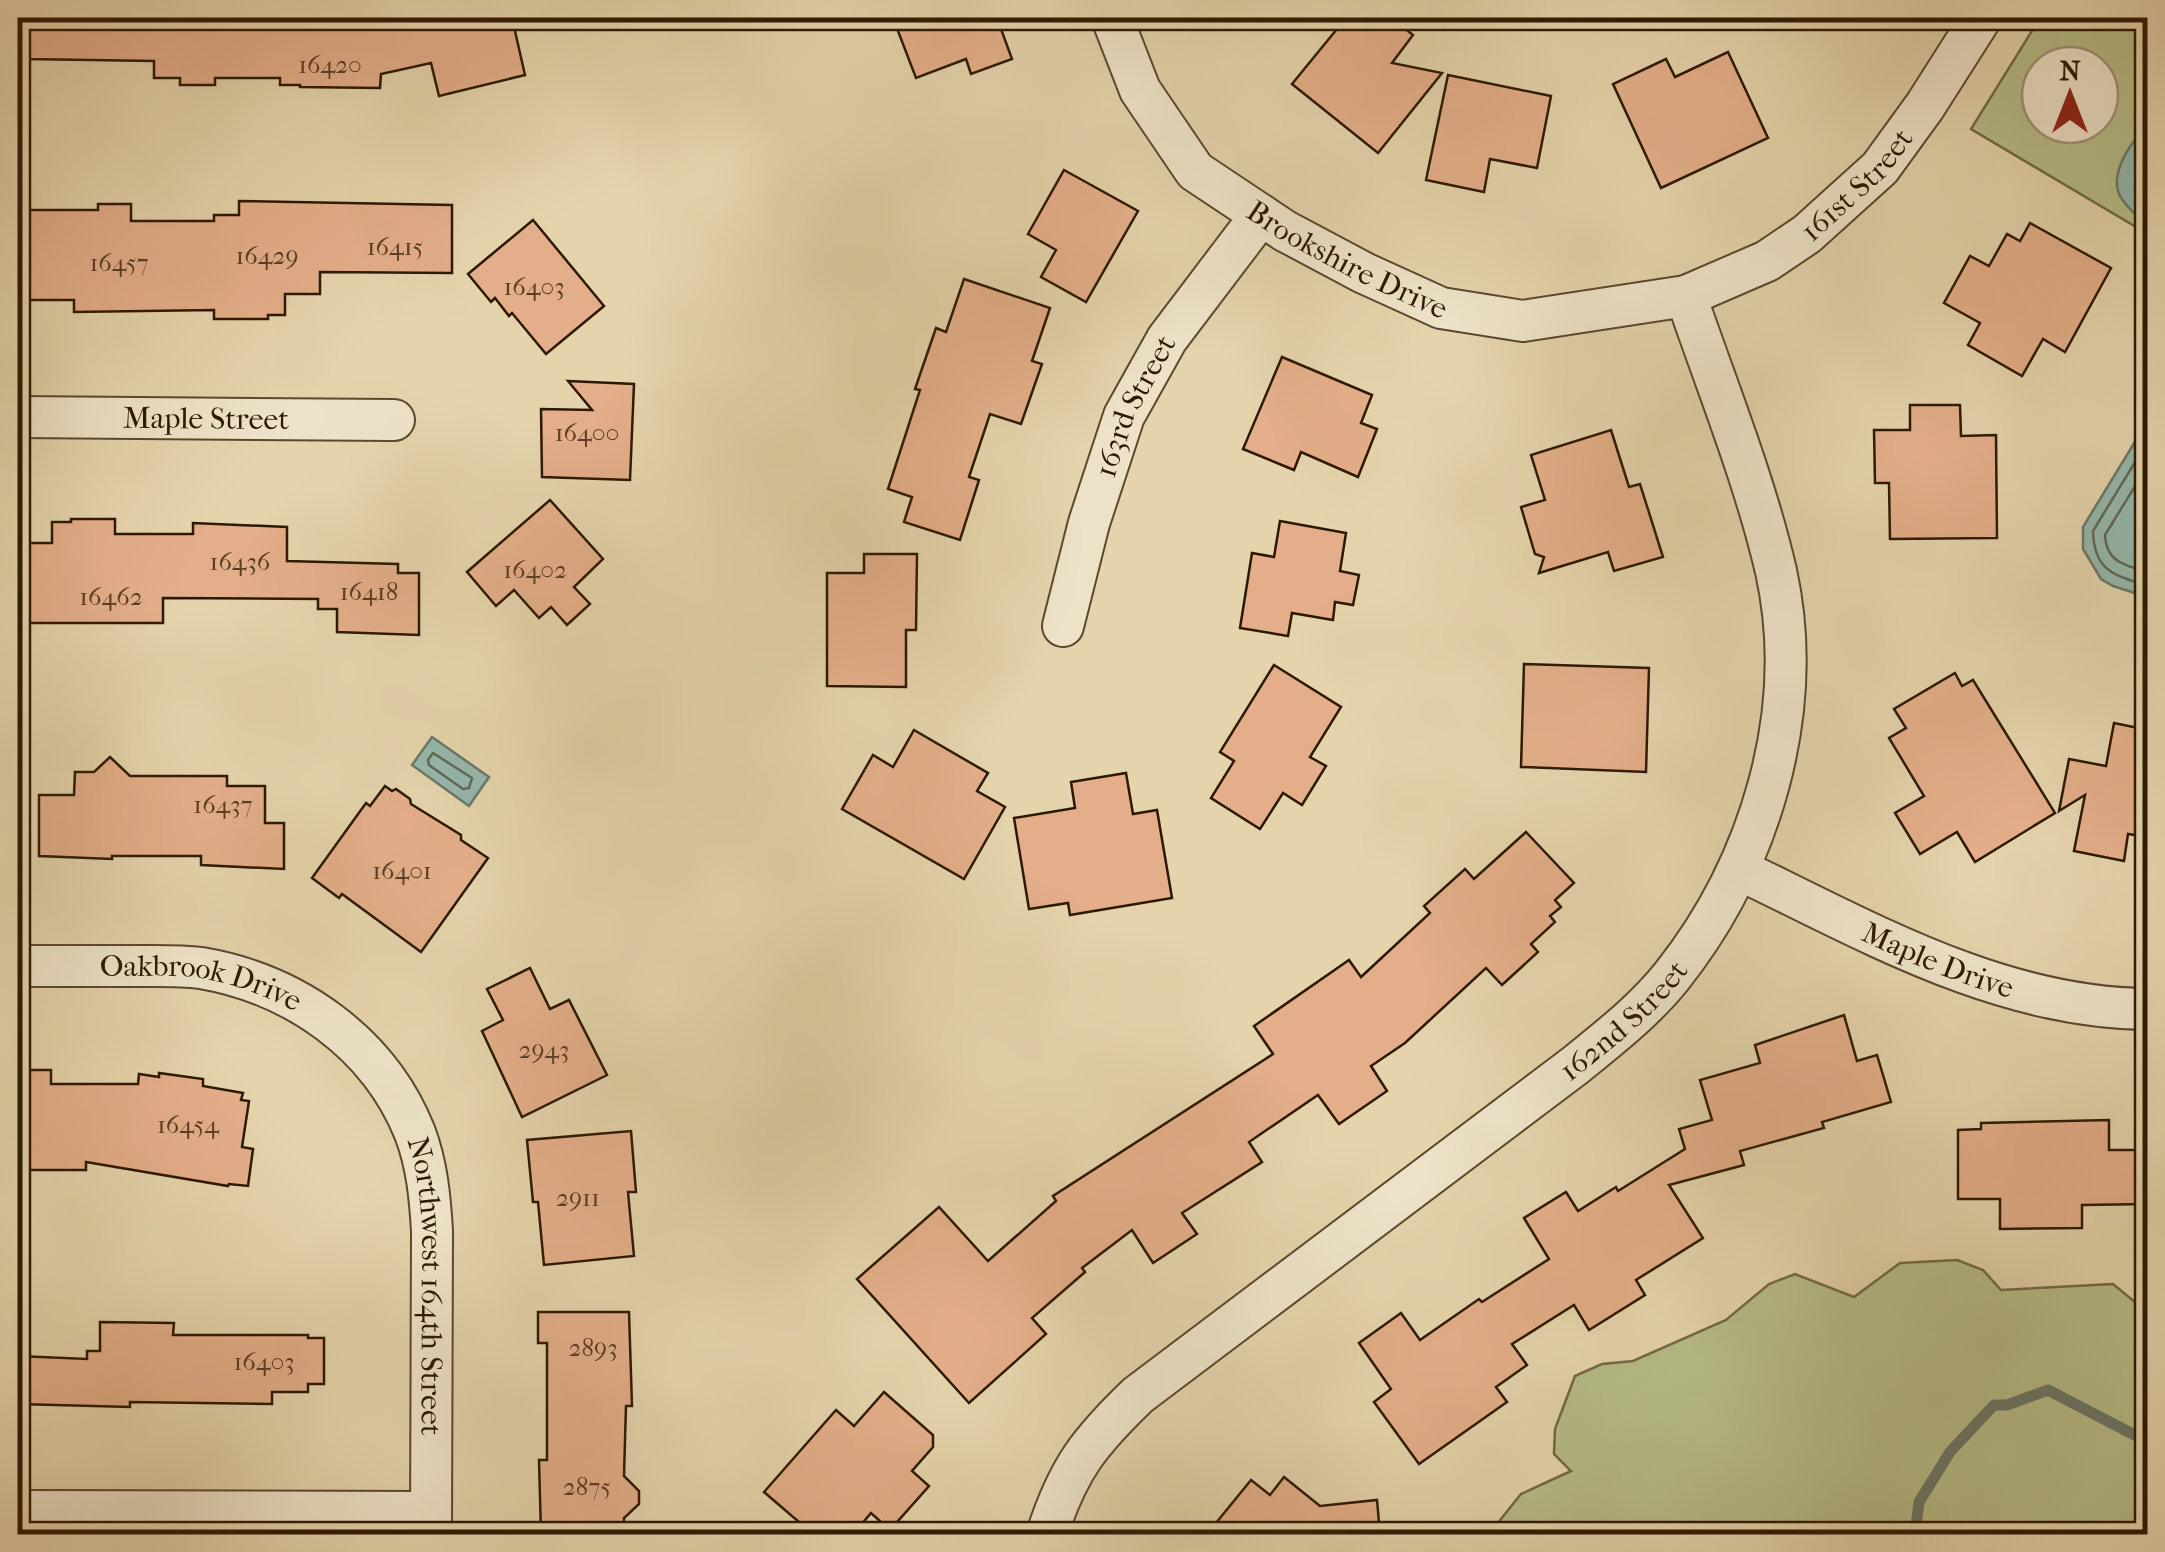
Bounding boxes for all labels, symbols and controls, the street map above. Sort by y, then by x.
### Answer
north arrow [2020,45,2120,145]
house number: 16420 [298,50,362,79]
text: N [2059,54,2081,87]
street label: 161st Street [1794,122,1920,248]
street label: Brookshire Drive [1240,193,1453,326]
house number: 16415 [367,232,423,261]
house number: 16429 [236,241,299,270]
house number: 16457 [89,248,149,277]
house number: 16403 [503,272,565,301]
street label: 163rd Street [1088,329,1183,482]
street label: Maple Street [123,400,289,437]
house number: 16400 [555,418,619,447]
house number: 16436 [210,547,271,576]
house number: 16402 [503,555,567,584]
house number: 16418 [340,577,398,606]
house number: 16462 [79,582,143,611]
house number: 16437 [193,790,253,819]
house number: 16401 [372,856,432,885]
street label: Maple Drive [1857,915,2018,1005]
street label: Oakbrook Drive [100,948,308,1018]
street label: 162nd Street [1553,953,1695,1088]
house number: 2943 [519,1035,569,1064]
house number: 16454 [157,1110,220,1139]
street label: Northwest 164th Street [400,1133,450,1436]
house number: 2911 [556,1183,600,1212]
house number: 2893 [569,1333,617,1362]
house number: 16403 [233,1347,295,1376]
house number: 2875 [563,1472,611,1501]

